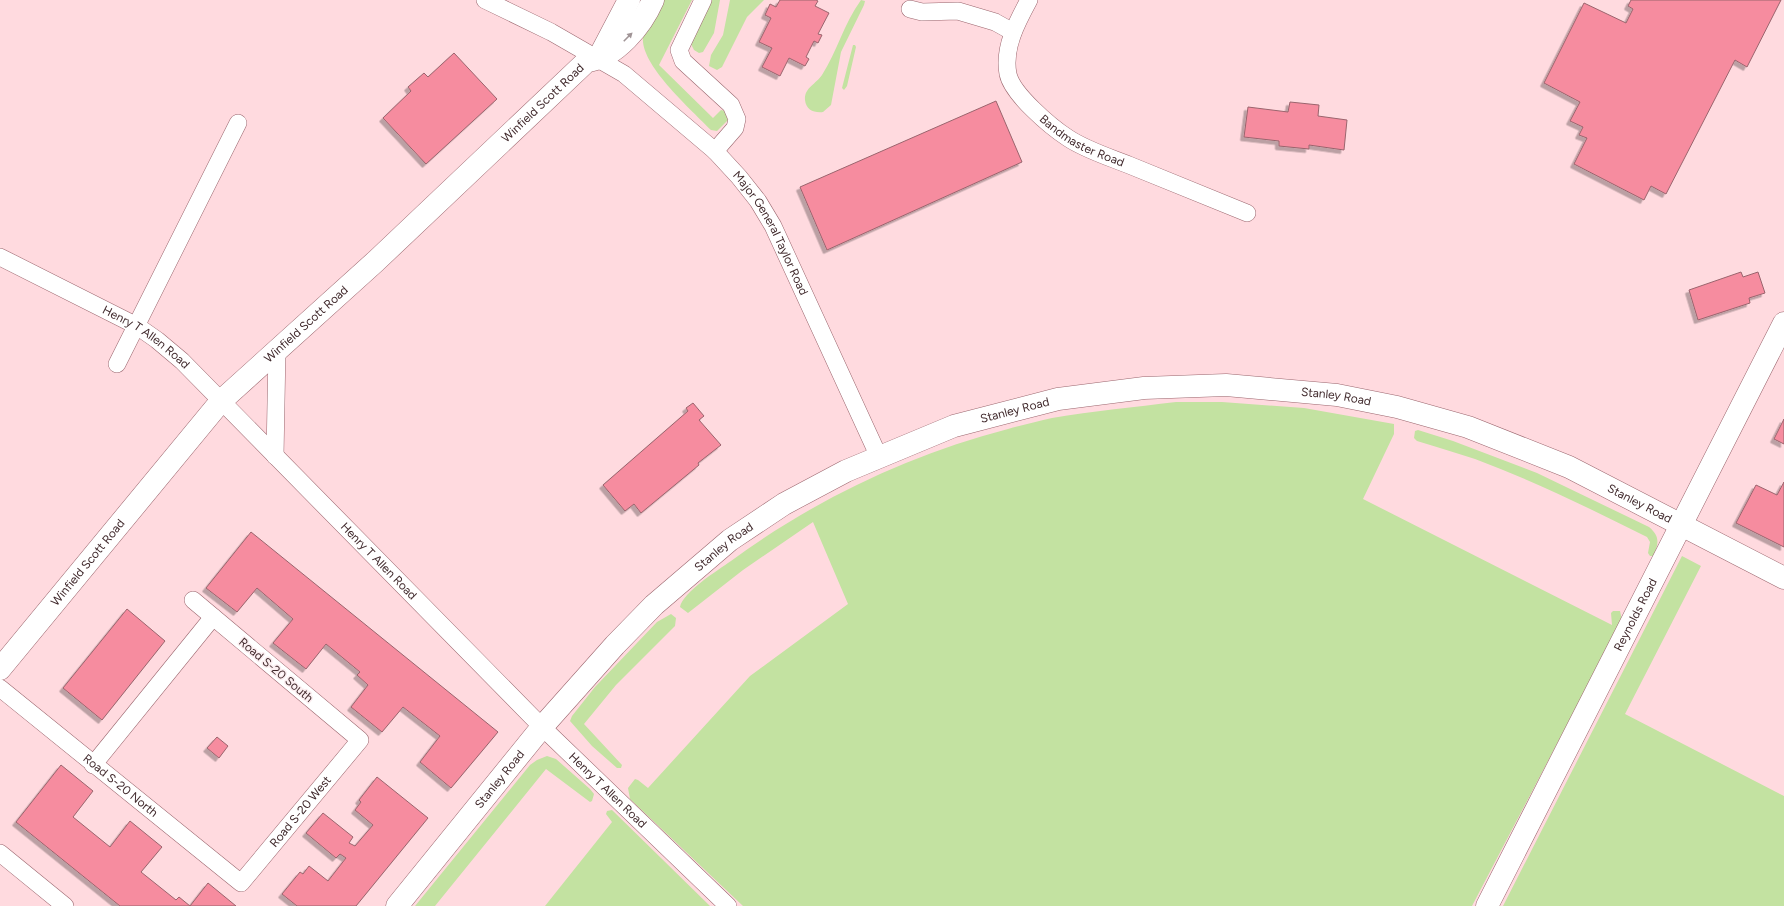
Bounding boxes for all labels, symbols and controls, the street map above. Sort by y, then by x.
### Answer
one-way arrow [623,32,633,42]
street label: Winfield Scott Road [499,61,587,145]
street label: Bandmaster Road [1037,112,1126,169]
street label: Major General Taylor Road [730,168,811,298]
street label: Winfield Scott Road [261,283,351,366]
street label: Henry T Allen Road [100,303,192,371]
street label: Stanley Road [1300,385,1372,409]
street label: Stanley Road [979,395,1051,426]
street label: Stanley Road [1605,481,1674,526]
street label: Winfield Scott Road [48,516,128,609]
street label: Henry T Allen Road [338,520,420,602]
street label: Stanley Road [692,520,756,574]
street label: Reynolds Road [1611,576,1660,653]
street label: Road S-20 South [236,635,316,705]
street label: Stanley Road [472,747,527,811]
street label: Henry T Allen Road [566,750,649,831]
street label: Road S-20 North [80,751,161,820]
street label: Road S-20 West [267,773,334,850]

